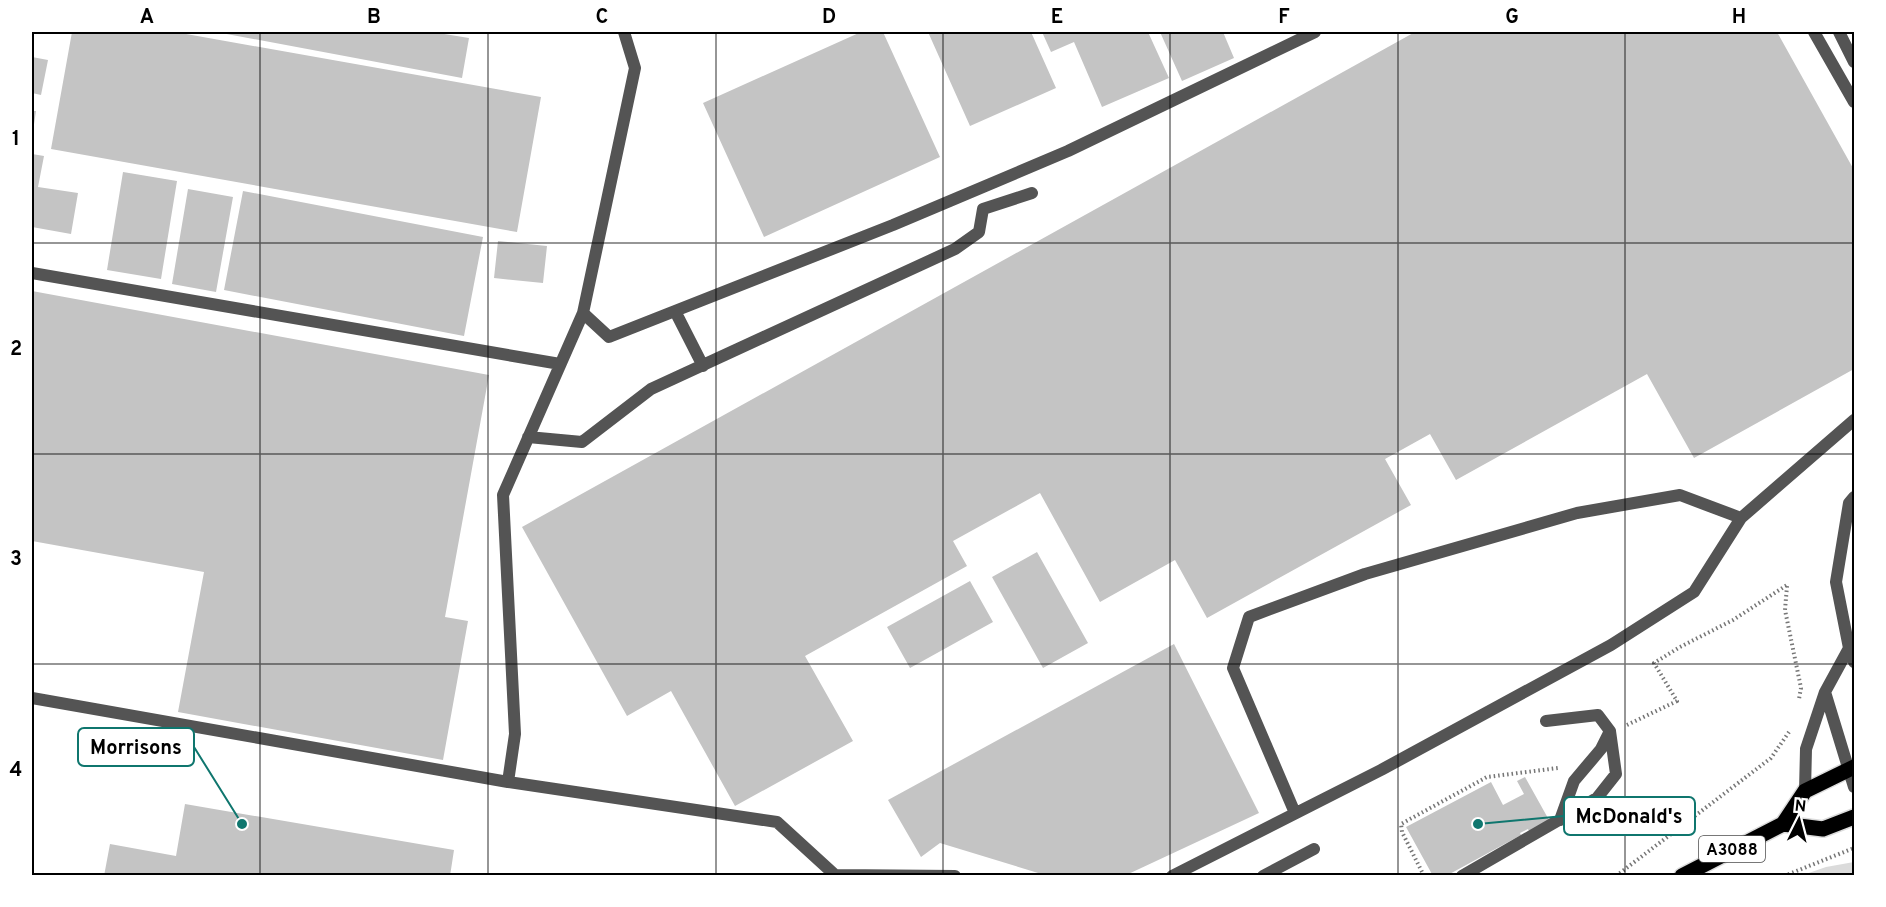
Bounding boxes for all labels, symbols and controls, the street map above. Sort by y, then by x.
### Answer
text: A [140,5,154,31]
text: B [367,5,381,31]
text: C [596,5,608,31]
text: D [822,5,836,31]
text: E [1051,5,1063,31]
text: F [1278,5,1290,31]
text: G [1505,5,1519,31]
text: H [1732,5,1746,31]
text: 1 [12,127,20,153]
text: 2 [10,337,22,363]
text: 3 [10,547,22,573]
callout: Morrisons [78,728,194,766]
text: Morrisons [90,736,182,762]
text: 4 [10,758,22,784]
north arrow [1769,790,1829,850]
callout: McDonald's [1564,797,1695,835]
text: N [1794,797,1807,818]
text: McDonald's [1575,805,1683,831]
road number: A3088 [1699,836,1765,862]

